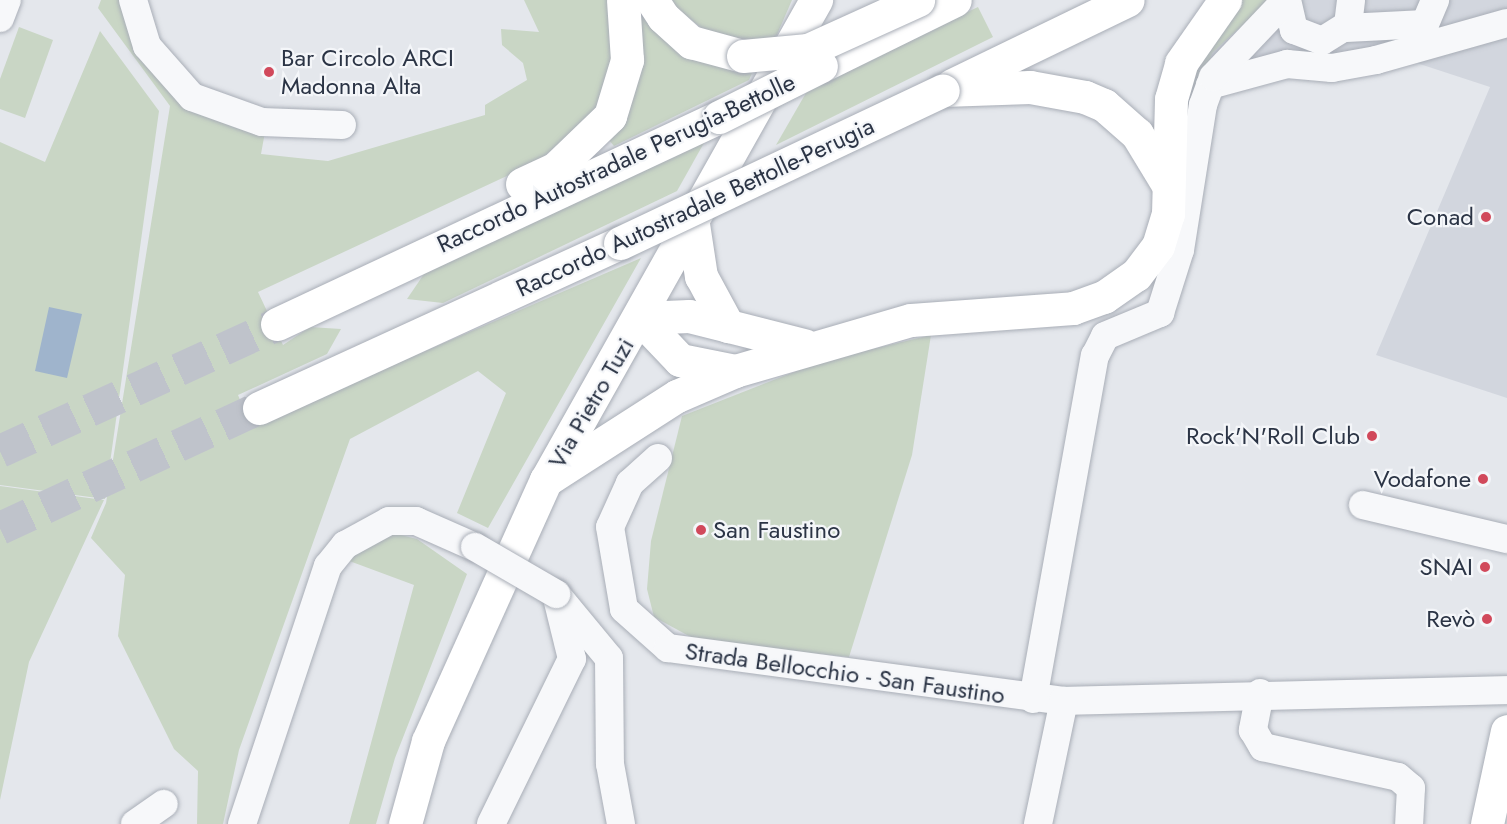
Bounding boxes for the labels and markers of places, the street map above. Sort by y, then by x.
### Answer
place label: Bar Circolo ARCI Madonna Alta [281,44,454,100]
marker: Bar Circolo ARCI Madonna Alta [262,65,276,79]
place label: Conad [1407,203,1474,231]
marker: Conad [1479,210,1493,224]
place label: Rock'N'Roll Club [1186,422,1360,450]
marker: Rock'N'Roll Club [1365,429,1379,443]
place label: Vodafone [1374,465,1471,493]
marker: Vodafone [1476,472,1490,486]
place label: San Faustino [713,516,840,544]
marker: San Faustino [694,523,708,537]
place label: SNAI [1420,553,1473,581]
marker: SNAI [1478,560,1492,574]
place label: Revò [1426,605,1475,633]
marker: Revò [1480,612,1494,626]

